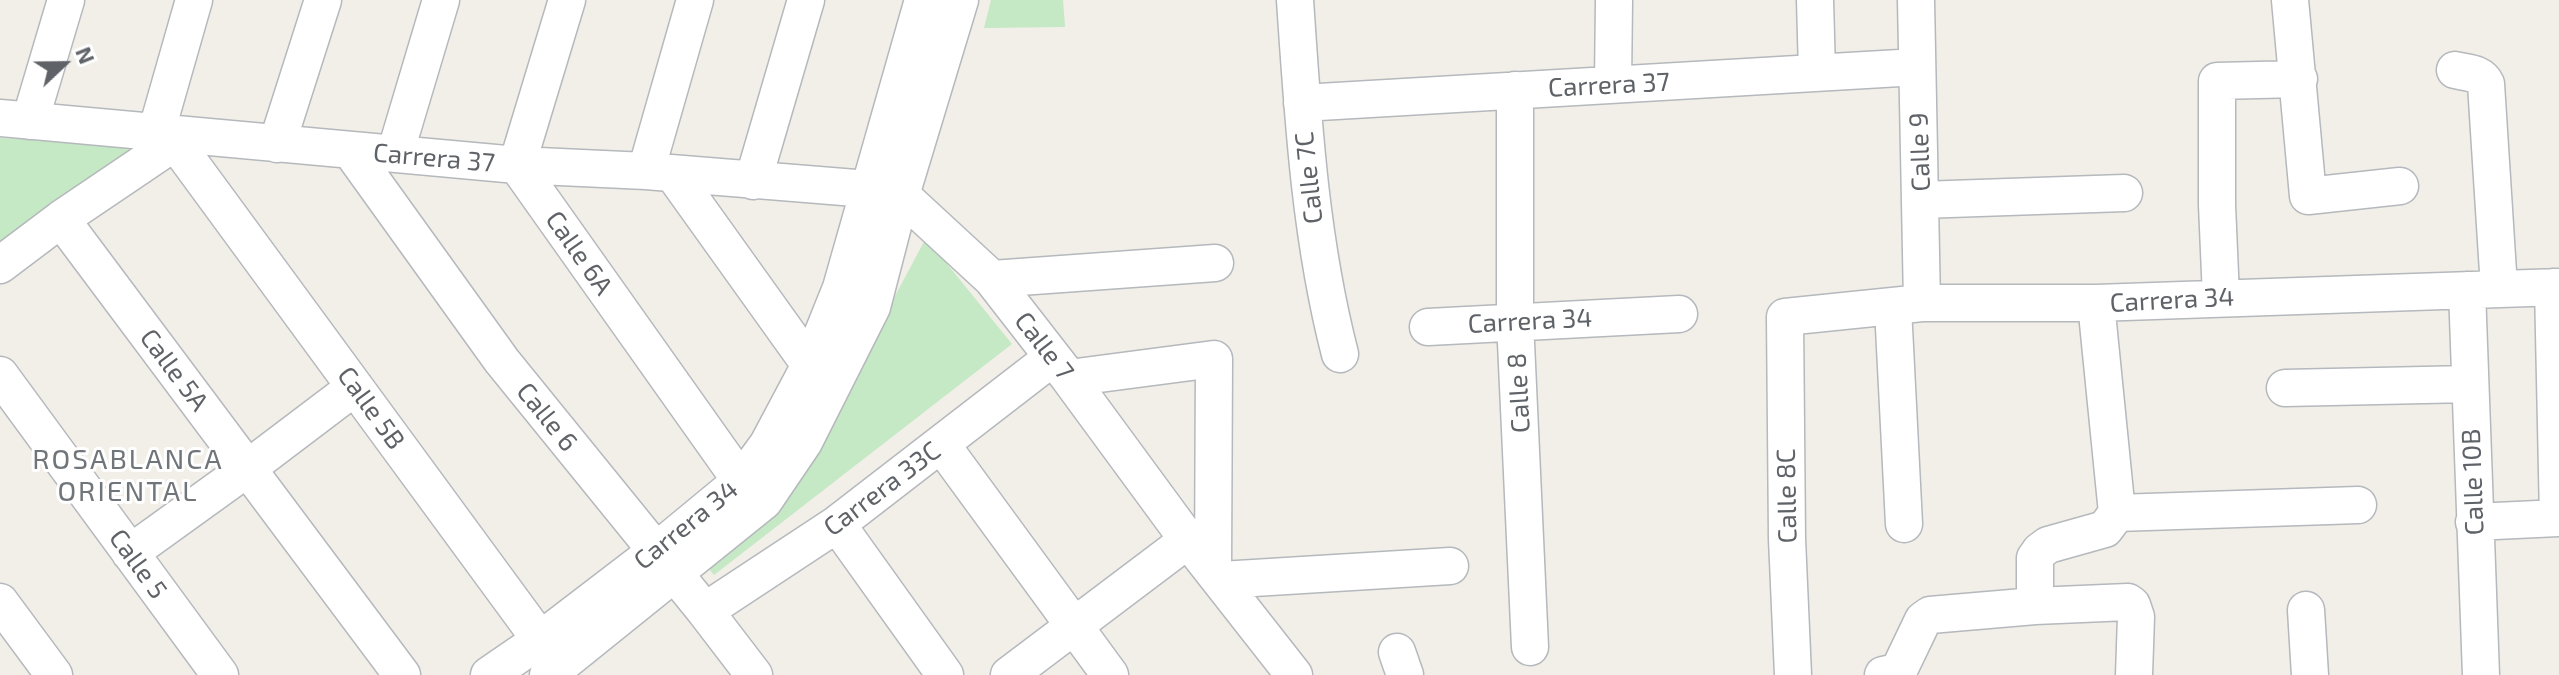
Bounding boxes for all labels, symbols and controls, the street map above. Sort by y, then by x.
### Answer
north arrow [24,24,104,104]
text: N [71,43,101,67]
street label: Carrera 37 [1547,66,1671,104]
street label: Calle 9 [1903,112,1937,192]
street label: Calle 7C [1289,130,1329,226]
street label: Carrera 37 [372,137,496,179]
street label: Calle 6A [539,205,619,301]
street label: Carrera 34 [2109,281,2235,319]
street label: Carrera 34 [1467,302,1593,340]
street label: Calle 7 [1008,306,1080,386]
street label: Calle 5A [133,323,215,417]
street label: Calle 8 [1501,352,1537,434]
street label: Calle 5B [331,361,411,455]
street label: Calle 6 [510,376,584,458]
street label: Calle 10B [2456,428,2490,536]
street label: Carrera 33C [818,435,946,543]
district label: ROSABLANCA ORIENTAL [32,443,224,509]
street label: Calle 8C [1771,448,1803,544]
street label: Carrera 34 [628,474,744,576]
street label: Calle 5 [102,523,174,605]

